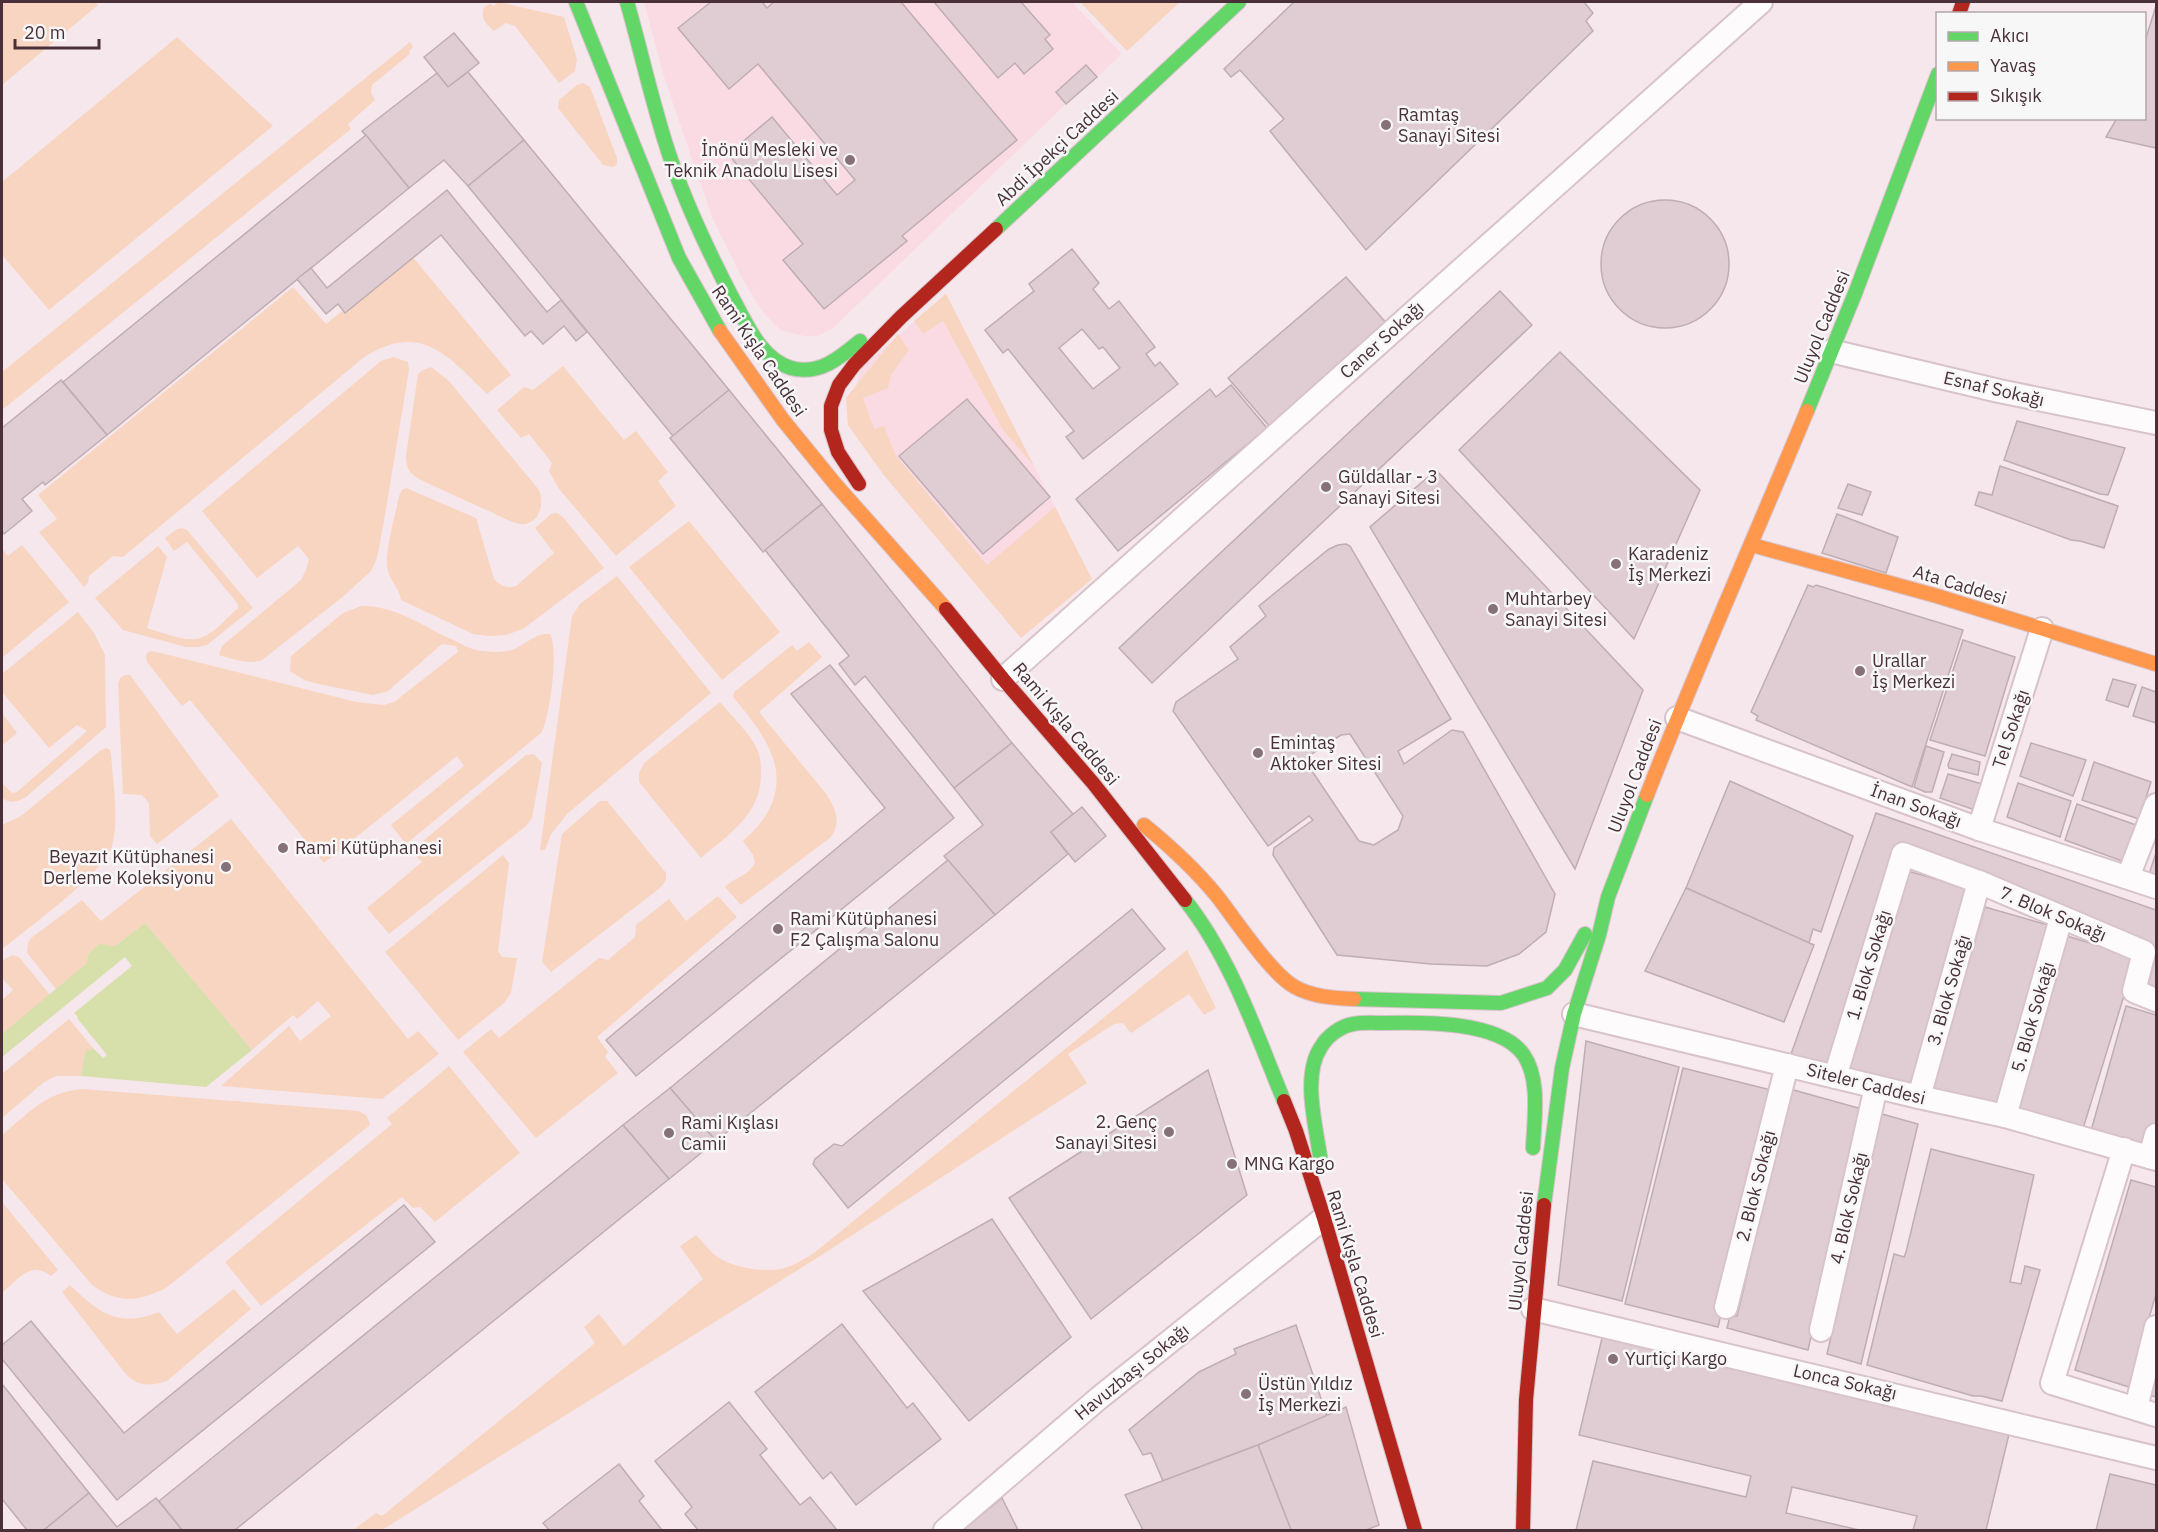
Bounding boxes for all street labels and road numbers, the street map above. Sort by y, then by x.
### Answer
street label: Abdi İpekçi Caddesi [990,84,1123,211]
street label: Uluyol Caddesi [1788,267,1855,387]
street label: Rami Kışla Caddesi [707,281,812,421]
street label: Caner Sokağı [1335,296,1429,383]
street label: Esnaf Sokağı [1941,366,2047,411]
street label: Ata Caddesi [1911,559,2010,610]
street label: Rami Kışla Caddesi [1008,657,1125,790]
street label: Tel Sokağı [1987,686,2034,771]
street label: Uluyol Caddesi [1602,716,1667,836]
street label: İnan Sokağı [1868,778,1965,833]
street label: 7. Blok Sokağı [1996,881,2110,946]
street label: 1. Blok Sokağı [1841,907,1896,1023]
street label: 3. Blok Sokağı [1922,932,1975,1048]
street label: 5. Blok Sokağı [2006,959,2059,1075]
street label: Siteler Caddesi [1804,1058,1928,1109]
street label: 2. Blok Sokağı [1731,1128,1780,1244]
street label: 4. Blok Sokağı [1824,1150,1873,1266]
street label: Rami Kışla Caddesi [1322,1187,1389,1341]
street label: Uluyol Caddesi [1503,1190,1538,1312]
street label: Havuzbaşı Sokağı [1070,1318,1194,1425]
street label: Lonca Sokağı [1791,1358,1899,1405]

